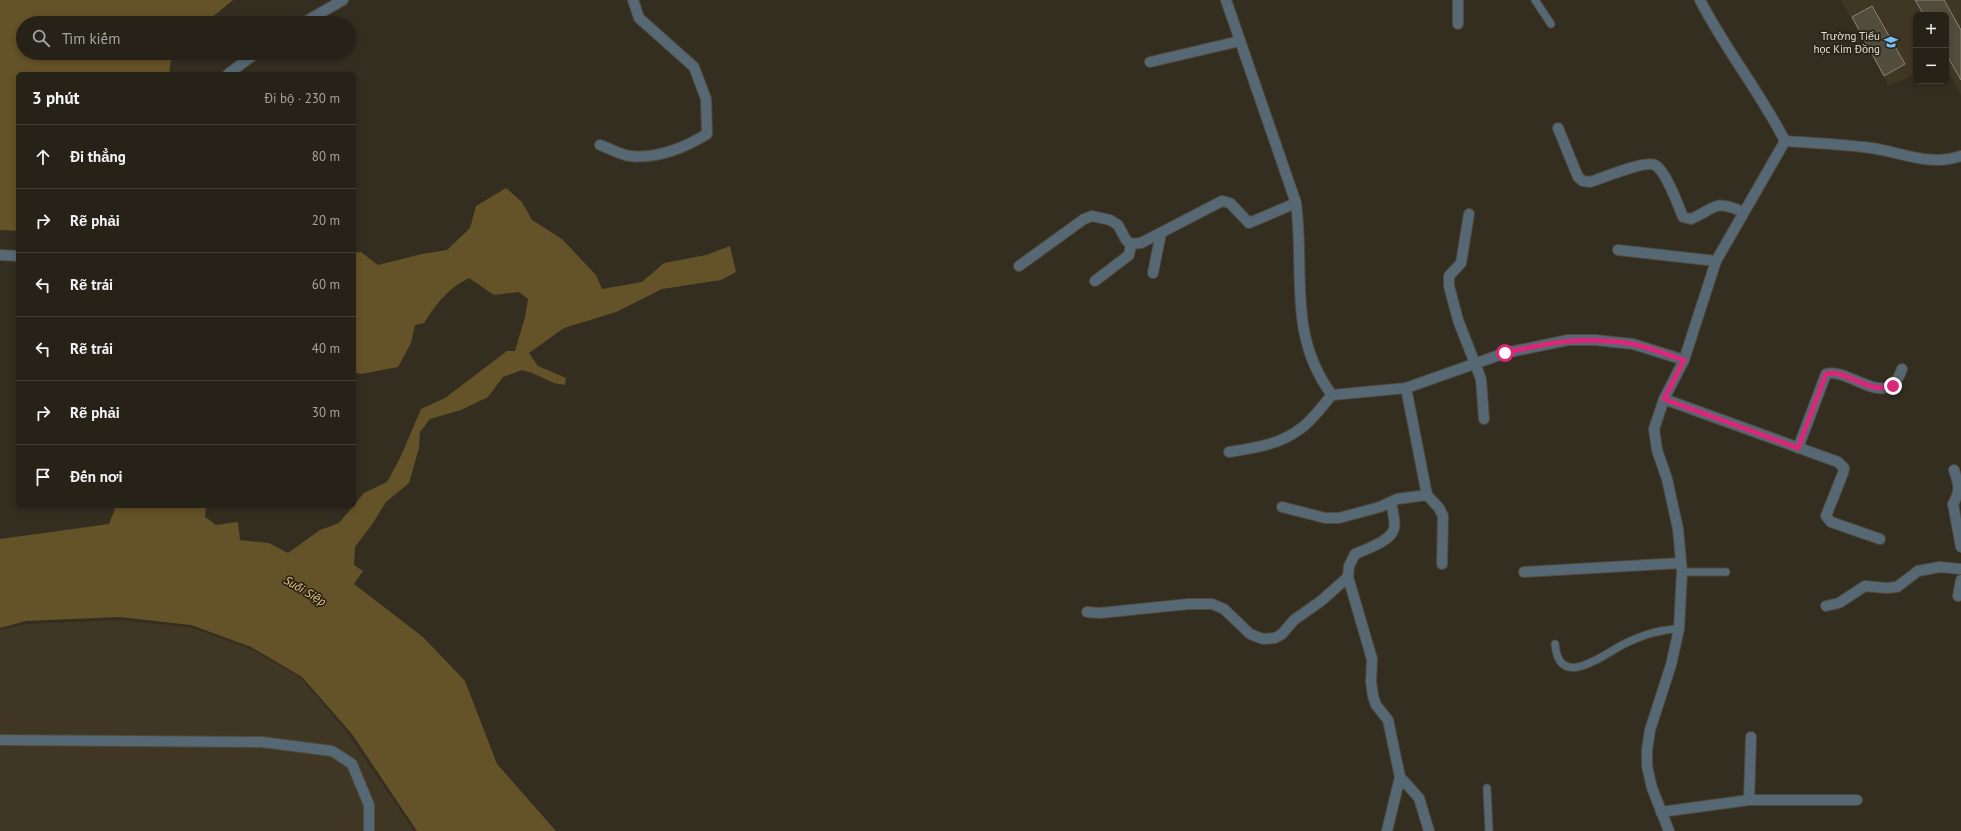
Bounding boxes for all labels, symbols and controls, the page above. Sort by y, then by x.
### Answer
map controls [1913,12,1949,84]
button: + [1913,12,1949,48]
search box [16,16,356,60]
icon: search [30,27,52,49]
text: Tìm kiếm [62,29,120,48]
place label: Trường Tiểu học Kim Đồng [1813,29,1880,56]
school or university icon: Trường Tiểu học Kim Đồng [1883,34,1899,50]
button: − [1913,48,1949,84]
text: 3 phút [32,87,79,109]
text: Đi bộ · 230 m [265,90,340,107]
icon: ahead [32,146,54,168]
text: Đi thẳng [70,147,126,166]
text: 80 m [312,148,340,165]
icon: right [32,210,54,232]
text: Rẽ phải [70,211,120,230]
text: 20 m [312,212,340,229]
icon: left [32,274,54,296]
text: Rẽ trái [70,275,113,294]
text: 60 m [312,276,340,293]
icon: left [32,338,54,360]
text: Rẽ trái [70,339,113,358]
text: 40 m [312,340,340,357]
route start [1496,344,1514,362]
route end [1884,377,1902,395]
icon: right [32,402,54,424]
text: Rẽ phải [70,403,120,422]
text: 30 m [312,404,340,421]
icon: arrive [32,466,54,488]
text: Đến nơi [70,467,123,486]
water label: Suối Siệp [281,572,329,609]

